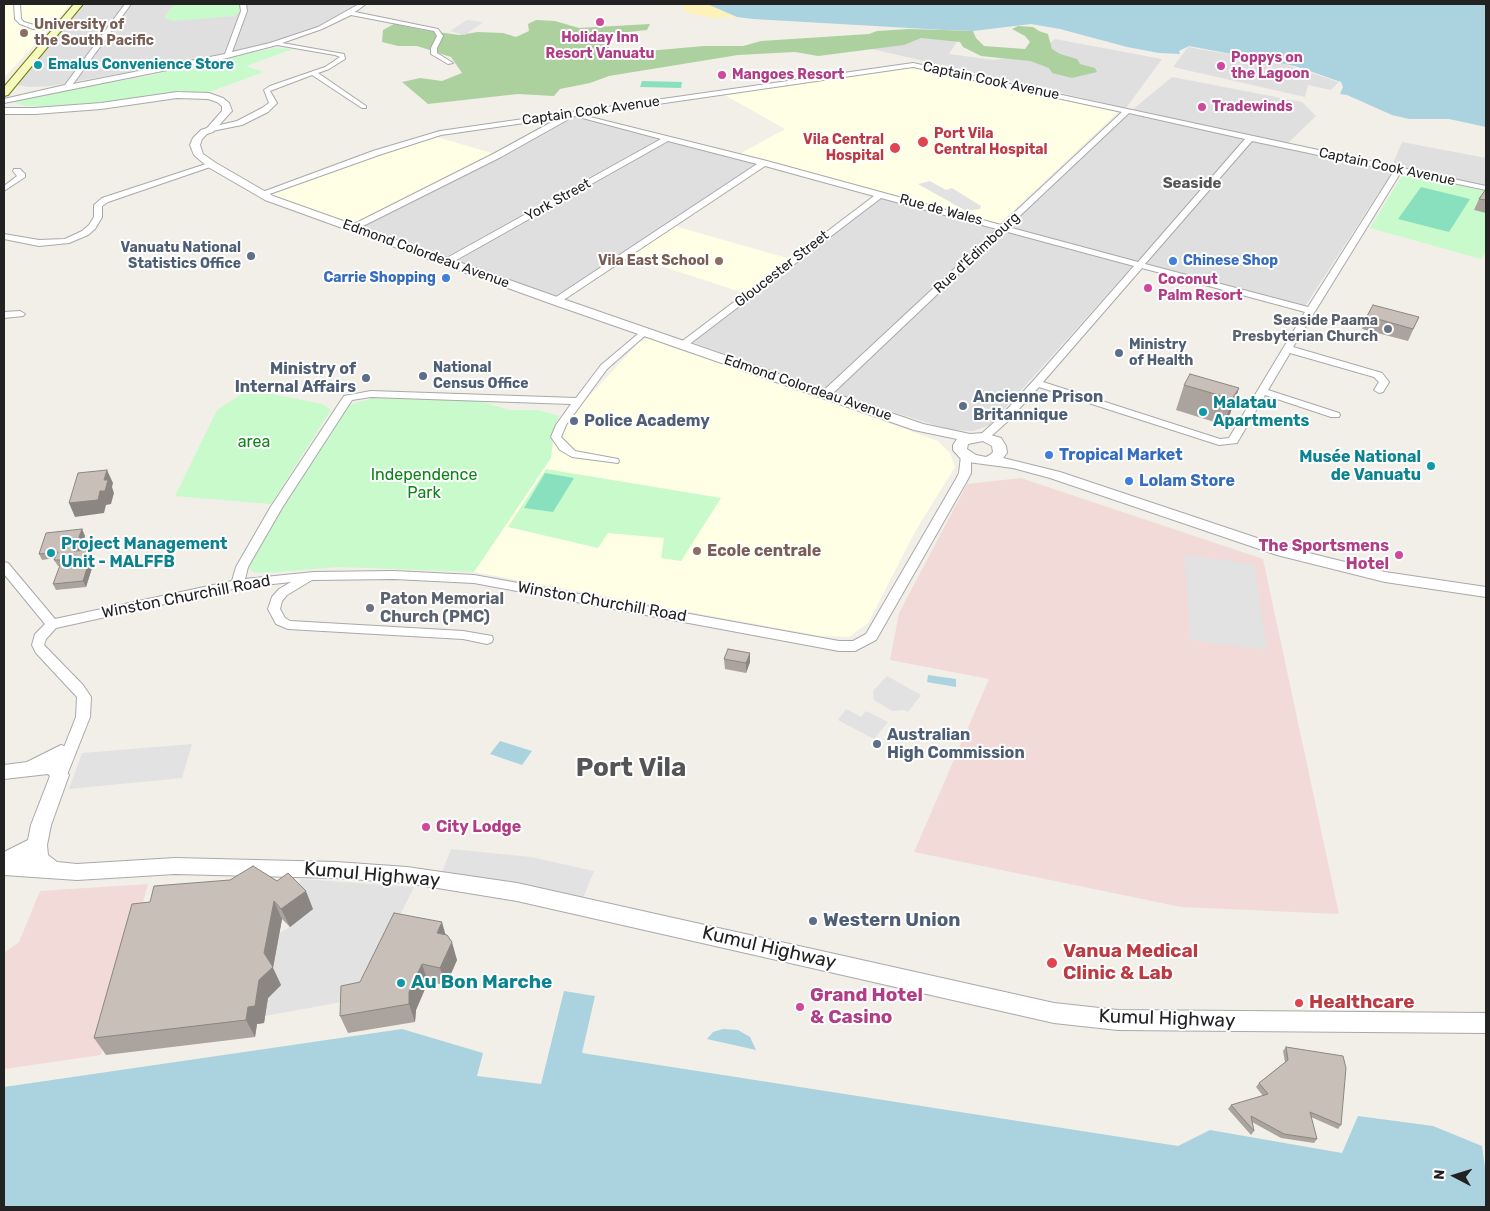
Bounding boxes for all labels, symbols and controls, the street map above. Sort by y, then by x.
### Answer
marker: Holiday Inn Resort Vanuatu [594,16,606,28]
place label: University of the South Pacific [34,17,154,49]
marker: University of the South Pacific [18,27,30,39]
place label: Holiday Inn Resort Vanuatu [546,30,654,62]
place label: Poppys on the Lagoon [1231,50,1310,82]
place label: Emalus Convenience Store [48,57,234,73]
street label: Captain Cook Avenue [921,58,1061,104]
marker: Emalus Convenience Store [32,59,44,71]
marker: Poppys on the Lagoon [1215,60,1227,72]
place label: Mangoes Resort [732,67,844,83]
marker: Mangoes Resort [716,69,728,81]
street label: Captain Cook Avenue [521,93,661,129]
place label: Tradewinds [1212,99,1293,115]
marker: Tradewinds [1196,101,1208,113]
place label: Port Vila Central Hospital [934,126,1047,158]
place label: Vila Central Hospital [803,132,884,164]
marker: Port Vila Central Hospital [916,135,930,149]
marker: Vila Central Hospital [888,141,902,155]
street label: Captain Cook Avenue [1317,144,1457,190]
street label: York Street [522,175,594,225]
district label: Seaside [1163,175,1221,193]
street label: Rue de Wales [898,191,984,229]
street label: Rue d'Édimbourg [931,209,1023,297]
street label: Edmond Colordeau Avenue [340,216,512,292]
street label: Gloucester Street [732,227,832,311]
place label: Vanuatu National Statistics Office [121,240,241,272]
marker: Vanuatu National Statistics Office [245,250,257,262]
place label: Vila East School [598,253,709,269]
place label: Chinese Shop [1183,253,1278,269]
marker: Vila East School [713,255,725,267]
marker: Chinese Shop [1167,255,1179,267]
place label: Carrie Shopping [323,270,436,286]
marker: Carrie Shopping [440,272,452,284]
place label: Coconut Palm Resort [1158,272,1242,304]
marker: Coconut Palm Resort [1142,282,1154,294]
place label: Seaside Paama Presbyterian Church [1232,313,1378,346]
marker: Seaside Paama Presbyterian Church [1382,323,1394,335]
place label: Ministry of Health [1129,337,1193,370]
marker: Ministry of Health [1113,347,1125,359]
street label: Edmond Colordeau Avenue [722,351,894,425]
place label: Ministry of Internal Affairs [235,359,356,397]
place label: National Census Office [433,360,529,392]
marker: National Census Office [417,370,429,382]
marker: Ministry of Internal Affairs [360,372,372,384]
place label: Ancienne Prison Britannique [973,387,1103,425]
place label: Malatau Apartments [1213,393,1309,431]
marker: Ancienne Prison Britannique [957,400,969,412]
marker: Malatau Apartments [1197,406,1209,418]
place label: Police Academy [584,411,710,431]
marker: Police Academy [568,415,580,427]
park label: area [238,432,270,452]
place label: Tropical Market [1059,445,1183,465]
place label: Musée National de Vanuatu [1299,447,1421,485]
marker: Tropical Market [1043,449,1055,461]
marker: Musée National de Vanuatu [1425,460,1437,472]
park label: Independence Park [371,465,477,503]
place label: Lolam Store [1139,471,1235,491]
marker: Lolam Store [1123,475,1135,487]
place label: Project Management Unit - MALFFB [61,534,227,572]
place label: The Sportsmens Hotel [1259,536,1389,574]
place label: Ecole centrale [707,541,821,561]
marker: Ecole centrale [691,545,703,557]
marker: Project Management Unit - MALFFB [45,547,57,559]
marker: The Sportsmens Hotel [1393,549,1405,561]
street label: Winston Churchill Road [100,571,272,623]
street label: Winston Churchill Road [516,578,688,626]
place label: Paton Memorial Church (PMC) [380,589,504,627]
marker: Paton Memorial Church (PMC) [364,602,376,614]
place label: Australian High Commission [887,725,1025,763]
marker: Australian High Commission [871,738,883,750]
district label: Port Vila [576,752,686,784]
place label: City Lodge [436,817,521,837]
marker: City Lodge [420,821,432,833]
street label: Kumul Highway [303,858,441,892]
place label: Western Union [823,910,960,932]
marker: Western Union [807,915,819,927]
street label: Kumul Highway [700,922,838,974]
place label: Vanua Medical Clinic & Lab [1063,941,1198,985]
marker: Vanua Medical Clinic & Lab [1045,956,1059,970]
place label: Au Bon Marche [411,972,552,994]
marker: Au Bon Marche [395,977,407,989]
place label: Grand Hotel & Casino [810,985,923,1029]
place label: Healthcare [1309,992,1415,1014]
marker: Healthcare [1293,997,1305,1009]
marker: Grand Hotel & Casino [794,1001,806,1013]
street label: Kumul Highway [1098,1005,1236,1033]
north arrow [1430,1151,1480,1201]
text: N [1431,1169,1448,1180]

